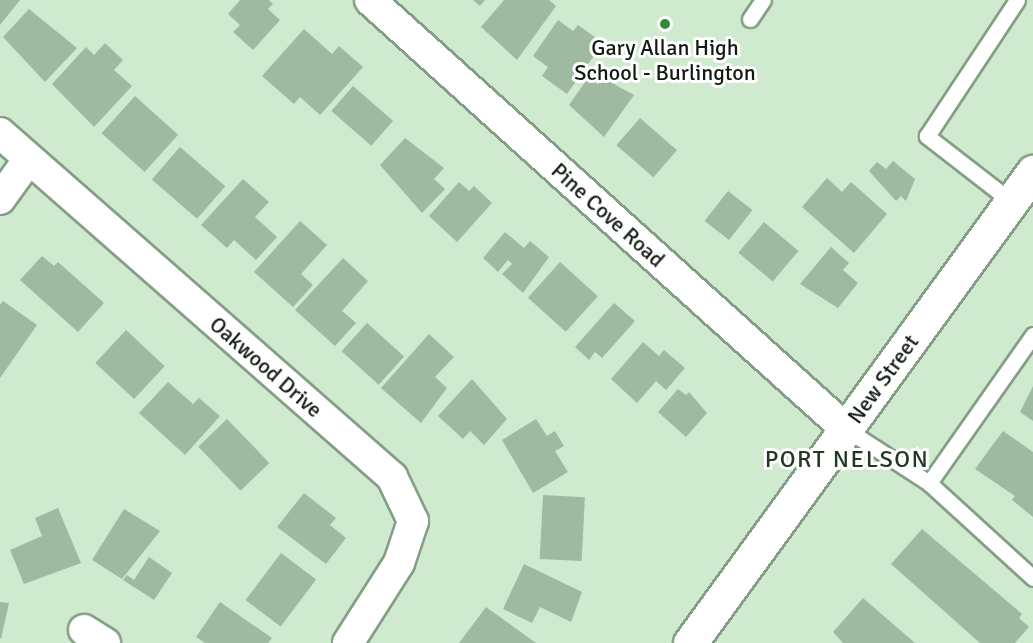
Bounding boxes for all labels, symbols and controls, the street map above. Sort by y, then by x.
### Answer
marker: Gary Allan High School - Burlington [658,17,672,31]
place label: Gary Allan High School - Burlington [574,34,756,86]
street label: Pine Cove Road [546,157,670,273]
street label: Oakwood Drive [204,311,328,423]
street label: New Street [842,329,924,429]
district label: PORT NELSON [765,446,929,474]

